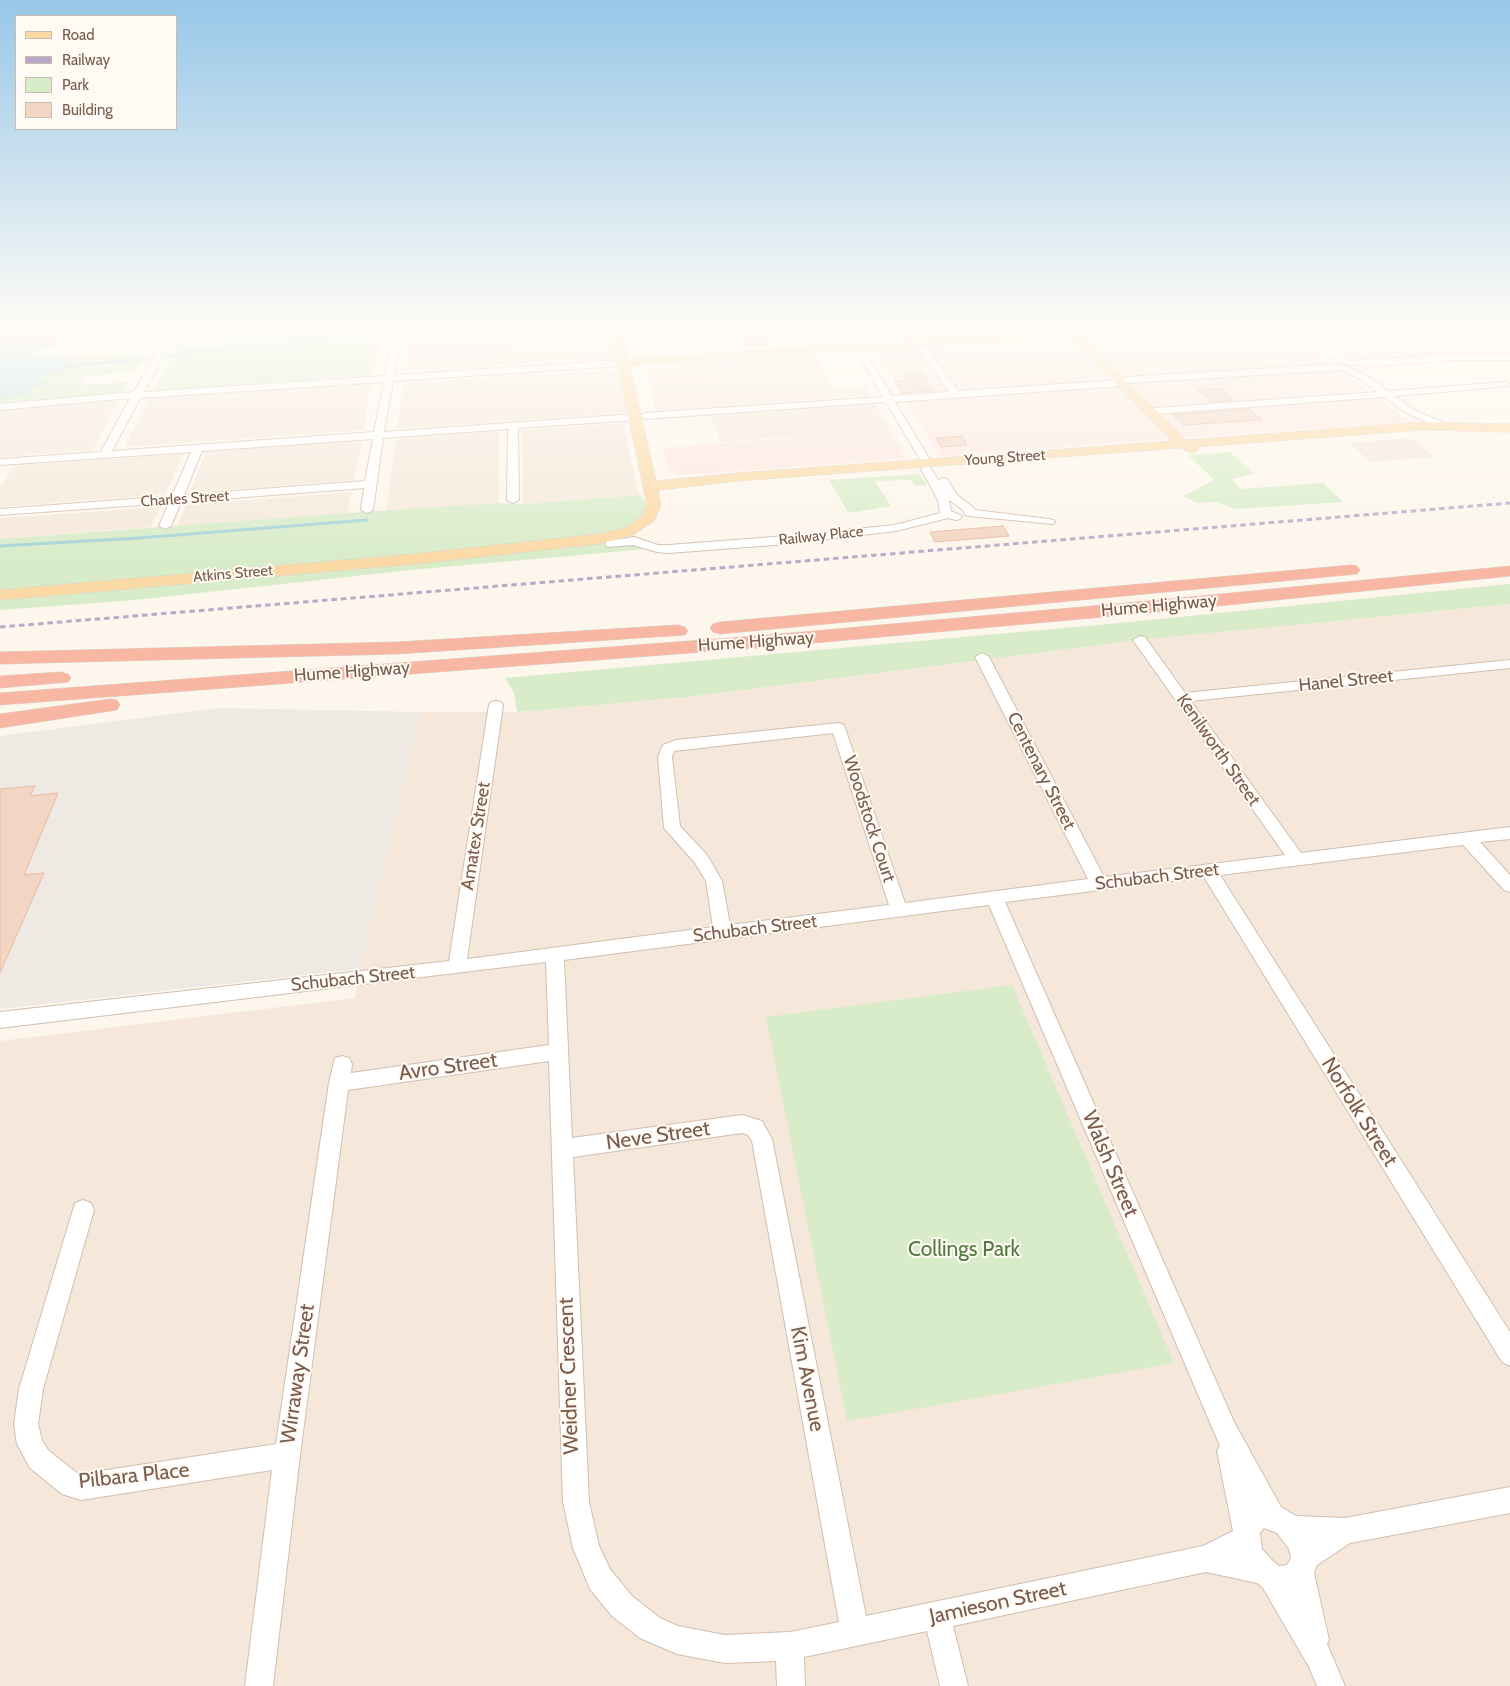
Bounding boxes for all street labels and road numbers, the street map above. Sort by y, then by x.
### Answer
street label: Young Street [964,446,1046,470]
street label: Charles Street [140,487,230,511]
street label: Railway Place [778,523,864,549]
street label: Atkins Street [192,562,274,586]
street label: Hume Highway [1100,590,1218,622]
street label: Hume Highway [697,627,815,657]
street label: Hume Highway [293,657,411,687]
street label: Hanel Street [1298,665,1394,697]
street label: Kenilworth Street [1171,690,1265,810]
street label: Centenary Street [1002,709,1080,833]
street label: Woodstock Court [838,753,900,885]
street label: Amatex Street [457,780,495,892]
street label: Schubach Street [1094,859,1220,895]
street label: Schubach Street [692,911,818,947]
street label: Schubach Street [290,962,416,996]
street label: Avro Street [397,1048,499,1086]
street label: Norfolk Street [1315,1053,1403,1171]
street label: Walsh Street [1076,1107,1144,1221]
street label: Neve Street [604,1116,712,1156]
street label: Weidner Crescent [554,1297,584,1455]
street label: Wirraway Street [276,1302,320,1446]
street label: Kim Avenue [784,1324,830,1434]
street label: Pilbara Place [77,1458,191,1494]
street label: Jamieson Street [927,1576,1069,1630]

